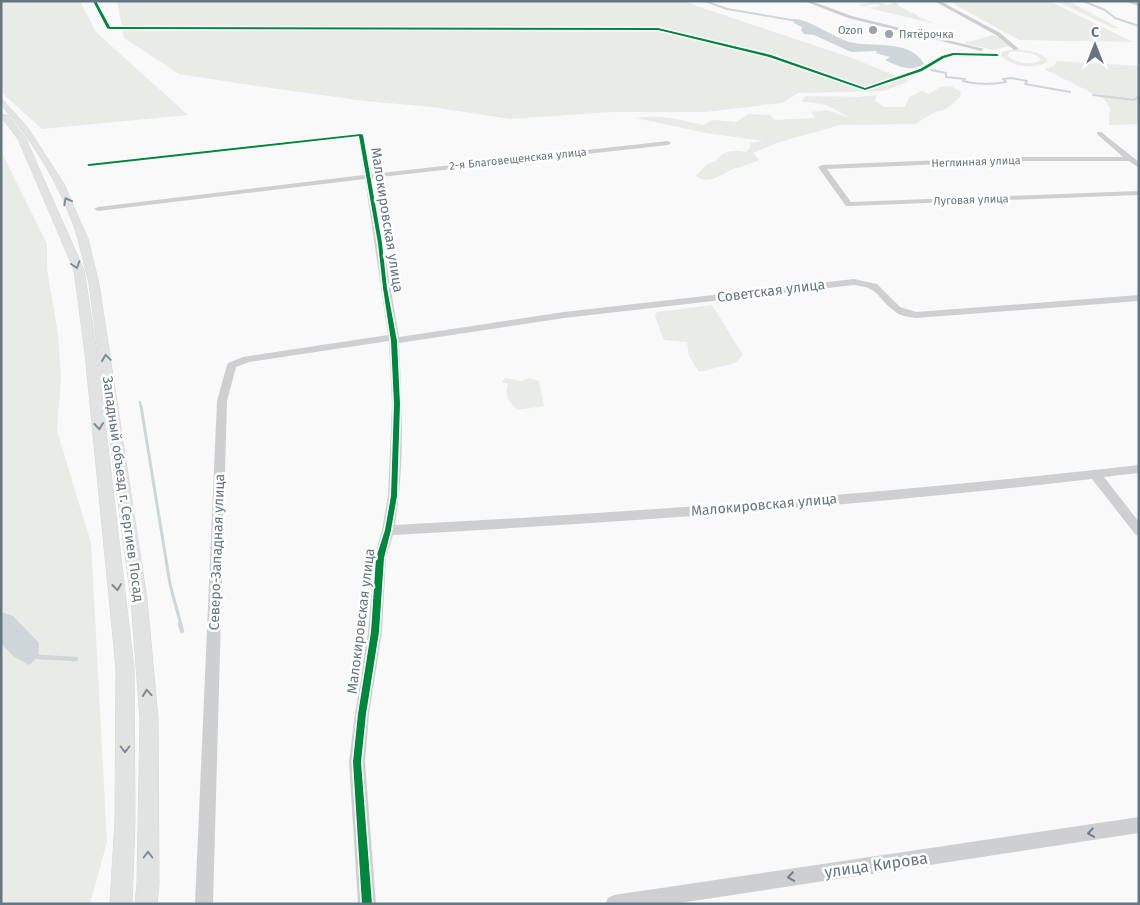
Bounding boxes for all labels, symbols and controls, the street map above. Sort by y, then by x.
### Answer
north arrow [1070,20,1120,70]
place label: Ozon [838,24,863,37]
marker: Ozon [867,24,879,36]
text: С [1091,24,1099,41]
marker: Пятёрочка [883,28,895,40]
place label: Пятёрочка [899,28,954,41]
street label: 2-я Благовещенская улица [449,145,587,173]
street label: Малокировская улица [367,146,407,294]
street label: Неглинная улица [931,154,1021,170]
street label: Луговая улица [933,192,1009,208]
one-way arrow [63,197,73,206]
one-way arrow [71,260,81,269]
street label: Советская улица [716,276,826,306]
one-way arrow [101,353,111,362]
street label: Западный объезд г. Сергиев Посад [99,375,147,603]
one-way arrow [93,422,104,430]
street label: Северо-Западная улица [206,473,228,631]
street label: Малокировская улица [690,490,838,520]
street label: Малокировская улица [344,547,378,695]
one-way arrow [111,584,122,592]
one-way arrow [142,688,153,696]
one-way arrow [120,746,130,754]
one-way arrow [1086,827,1095,837]
street label: улица Кирова [823,848,929,882]
one-way arrow [143,851,153,858]
one-way arrow [787,872,796,882]

